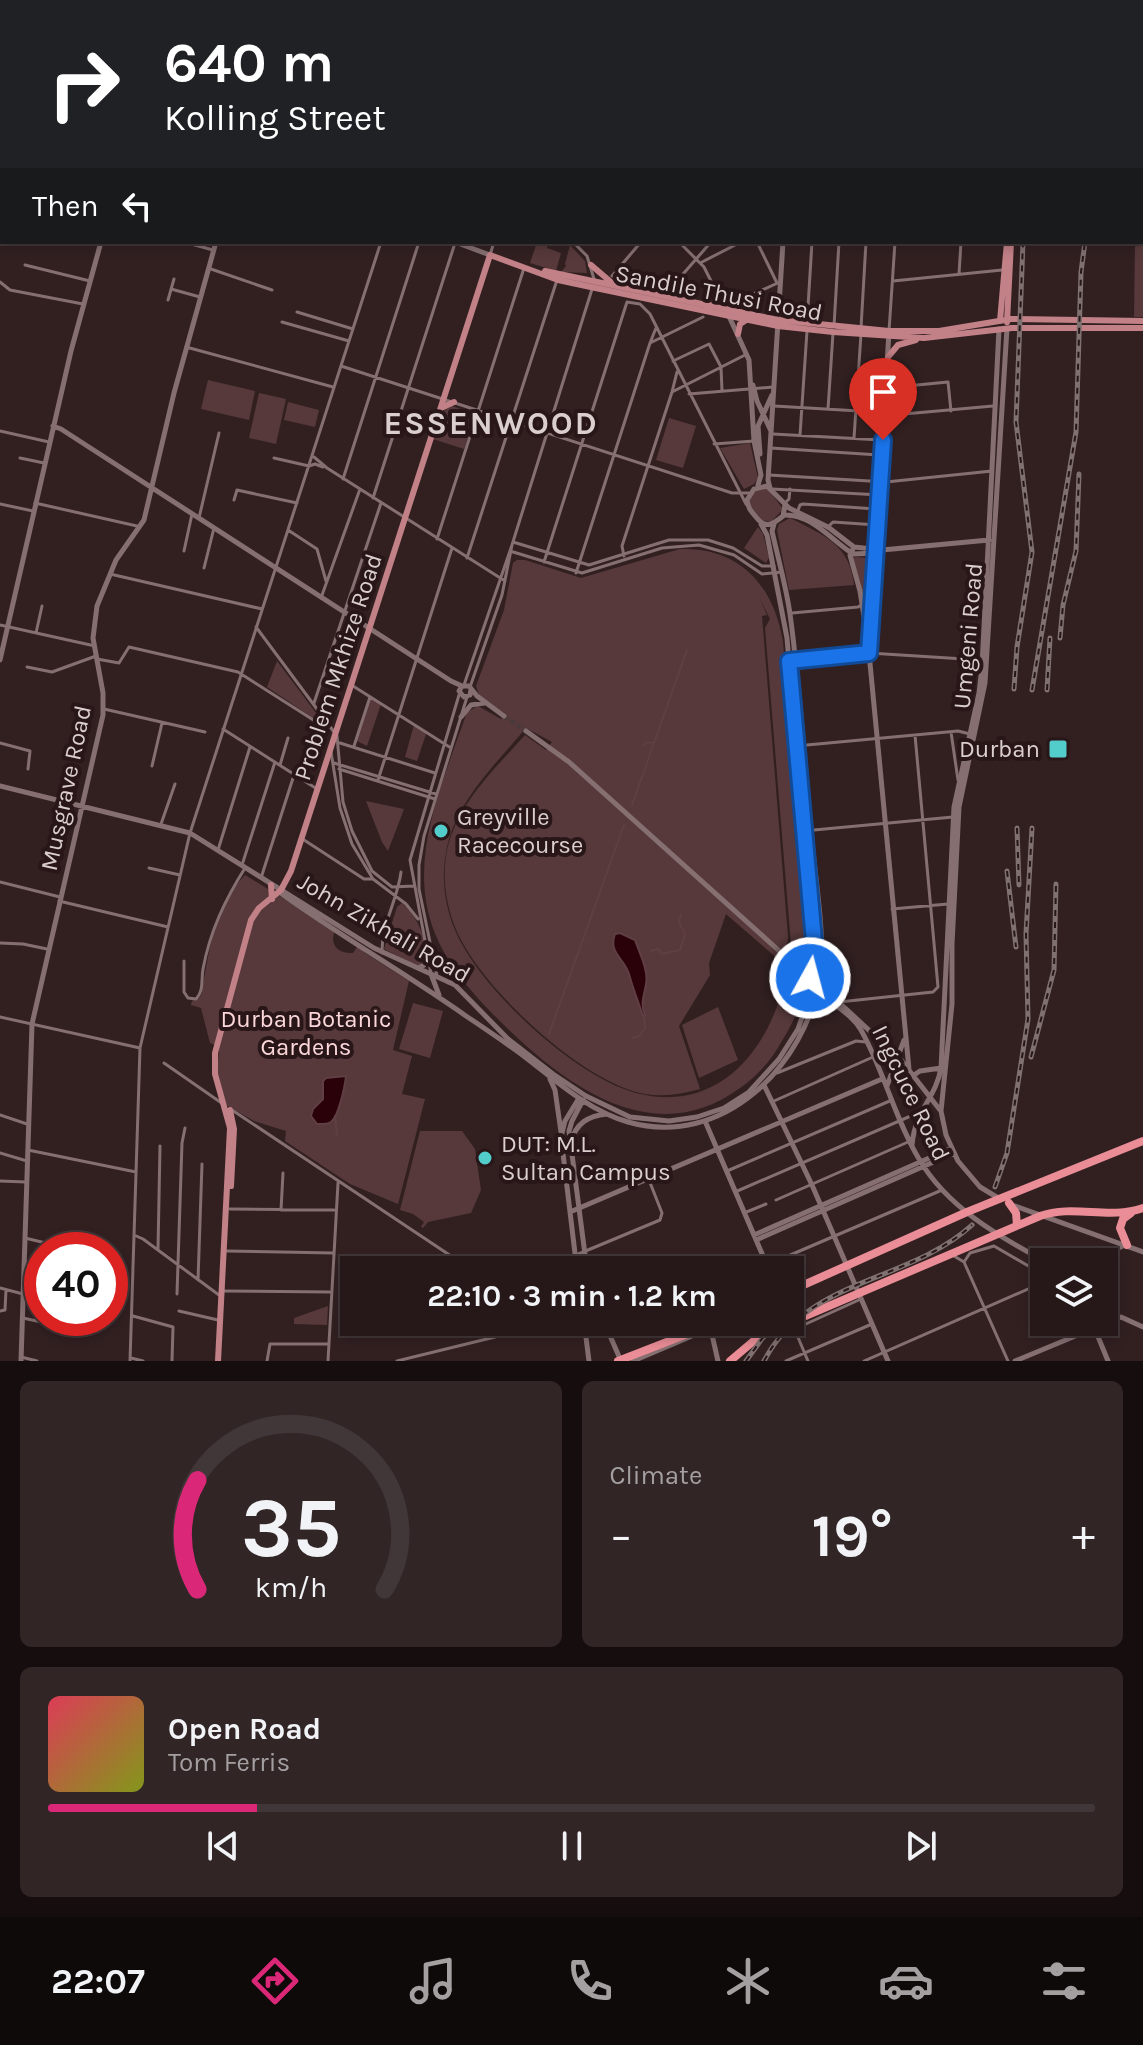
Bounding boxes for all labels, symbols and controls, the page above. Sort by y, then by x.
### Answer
text: 640 m [164,30,334,95]
icon: right [32,32,136,136]
text: Kolling Street [164,97,386,139]
icon: left [115,184,159,228]
text: Then [32,188,99,224]
street label: Sandile Thusi Road [613,259,825,327]
pin [849,358,917,440]
icon: arrive [861,370,905,414]
district label: ESSENWOOD [383,405,599,442]
street label: Problem Mkhize Road [288,550,388,784]
street label: Umgeni Road [948,562,988,710]
street label: Musgrave Road [35,703,97,873]
place label: Durban [959,735,1040,763]
marker: Durban [1047,738,1069,760]
place label: Greyville Racecourse [457,803,583,859]
marker: Greyville Racecourse [432,822,450,840]
street label: John Zikhali Road [293,867,475,989]
position arrow [768,936,852,1020]
park label: Durban Botanic Gardens [221,1005,391,1061]
street label: Ingcuce Road [866,1021,956,1165]
place label: DUT: M.L. Sultan Campus [501,1130,671,1186]
marker: DUT: M.L. Sultan Campus [476,1149,494,1167]
speed limit sign: 40 [24,1232,128,1336]
map controls [1030,1248,1118,1336]
button: layers [1030,1248,1118,1336]
text: 22:10 · 3 min · 1.2 km [427,1278,717,1314]
text: Climate [610,1460,702,1491]
text: 35 [241,1480,341,1577]
text: 19° [812,1501,893,1571]
text: − [610,1510,633,1561]
text: + [1072,1510,1095,1561]
text: km/h [255,1571,327,1604]
text: Open Road [168,1711,321,1747]
text: Tom Ferris [168,1747,290,1778]
icon: previous [201,1824,245,1868]
icon: pause [550,1824,594,1868]
icon: next [899,1824,943,1868]
icon: directions [247,1953,303,2009]
icon: music [405,1953,461,2009]
icon: phone [562,1953,618,2009]
icon: climate [720,1953,776,2009]
icon: car [878,1953,934,2009]
icon: filters [1036,1953,1092,2009]
text: 22:07 [51,1960,145,2002]

